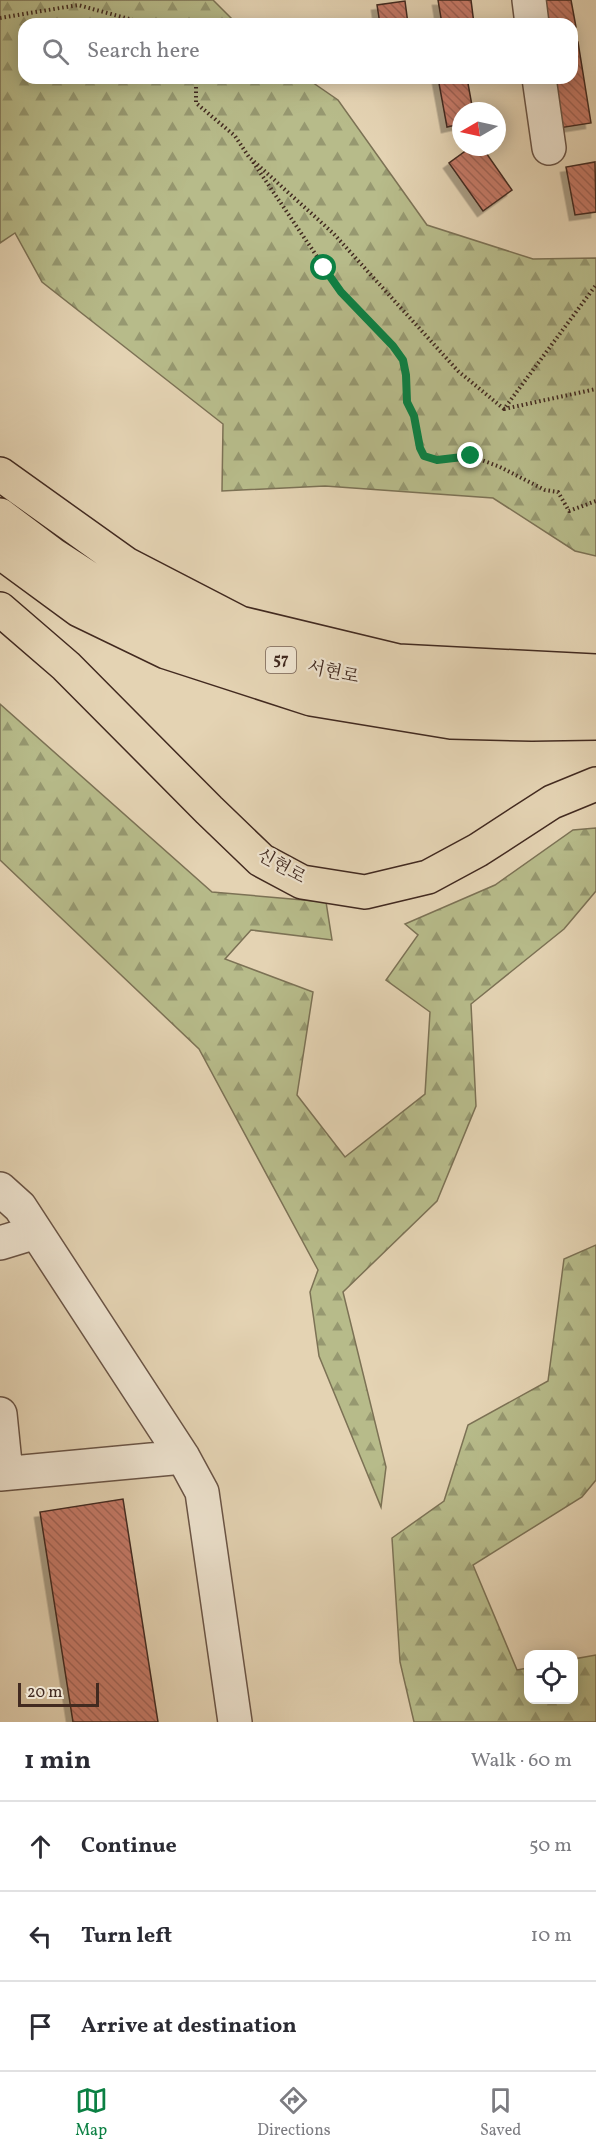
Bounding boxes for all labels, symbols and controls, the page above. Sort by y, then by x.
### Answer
search box [18,18,578,84]
icon: search [39,35,72,68]
text: Search here [87,36,200,67]
north arrow [452,102,506,156]
route start [310,254,336,280]
route end [457,442,483,468]
road number: 57 [266,647,296,673]
street label: 서현로 [305,655,361,691]
street label: 신현로 [252,843,310,891]
map controls [524,1650,578,1704]
button: locate [524,1650,578,1704]
scale bar [18,1680,99,1708]
text: 20 m [27,1682,62,1704]
text: 1 min [24,1743,91,1779]
text: Walk · 60 m [471,1747,572,1775]
icon: ahead [24,1830,57,1863]
text: Continue [81,1831,177,1862]
text: 50 m [529,1832,572,1860]
icon: left [24,1920,57,1953]
text: Turn left [81,1921,172,1952]
text: 10 m [531,1922,572,1950]
icon: arrive [24,2010,57,2043]
text: Arrive at destination [81,2011,297,2042]
tab: Map [75,2084,108,2142]
tab: Directions [257,2084,331,2142]
tab: Saved [480,2084,521,2142]

